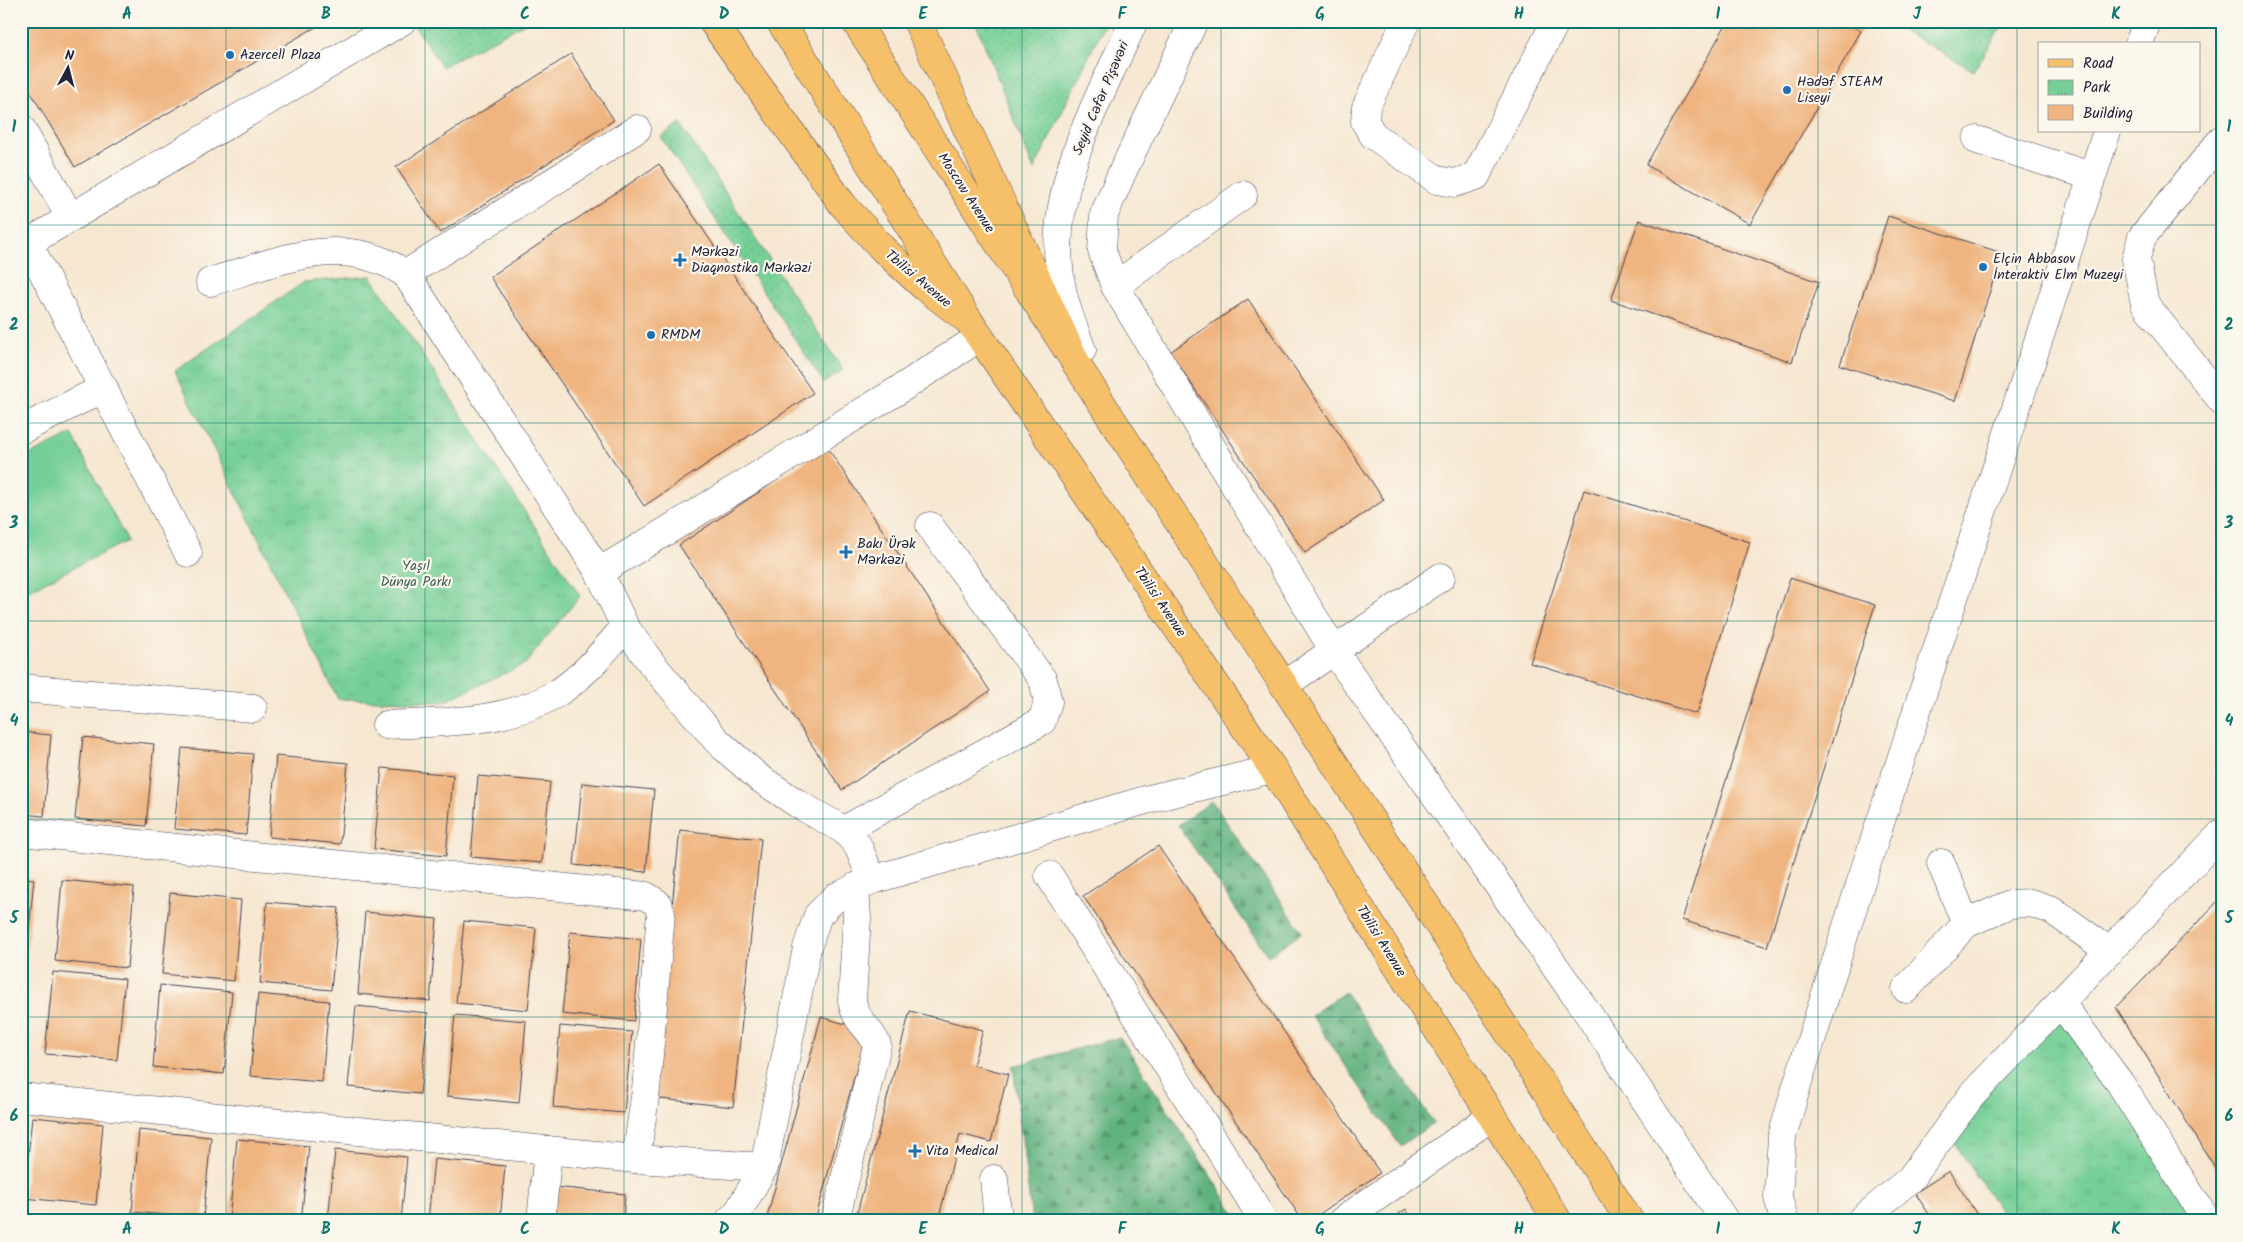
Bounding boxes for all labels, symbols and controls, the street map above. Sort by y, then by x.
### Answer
text: A [122,2,132,27]
text: B [321,2,331,27]
text: C [520,2,530,27]
text: D [719,2,730,27]
text: E [919,2,929,27]
text: F [1118,2,1128,27]
text: G [1315,2,1325,27]
text: H [1514,2,1524,27]
text: I [1716,2,1721,27]
text: J [1913,2,1922,27]
text: K [2111,2,2121,27]
street label: Seyid Cəfər Pişəvəri [1067,37,1135,158]
north arrow [42,42,92,92]
legend [2038,42,2200,132]
place label: Azercell Plaza [240,44,321,66]
text: N [64,45,75,68]
marker: Azercell Plaza [224,49,236,61]
text: Road [2083,52,2114,76]
place label: Hədəf STEAM Liseyi [1797,71,1883,109]
text: Park [2083,76,2111,100]
marker: Hədəf STEAM Liseyi [1781,84,1793,96]
text: Building [2083,102,2133,126]
text: 1 [12,115,17,140]
text: 1 [2227,115,2232,140]
street label: Moscow Avenue [932,148,1001,238]
place label: Mərkəzi Diaqnostika Mərkəzi [691,241,812,279]
street label: Tbilisi Avenue [880,245,957,314]
place label: Elçin Abbasov İnteraktiv Elm Muzeyi [1993,248,2124,286]
marker: Mərkəzi Diaqnostika Mərkəzi [673,253,687,267]
marker: Elçin Abbasov İnteraktiv Elm Muzeyi [1977,261,1989,273]
text: 2 [9,313,19,338]
text: 2 [2224,313,2234,338]
place label: RMDM [661,324,700,346]
marker: RMDM [645,329,657,341]
text: 3 [9,511,19,536]
text: 3 [2224,511,2234,536]
place label: Bakı Ürək Mərkəzi [857,533,916,571]
marker: Bakı Ürək Mərkəzi [839,545,853,559]
park label: Yaşıl Dünya Parkı [381,555,452,593]
street label: Tbilisi Avenue [1128,562,1192,642]
text: 4 [10,709,19,734]
text: 4 [2225,709,2234,734]
street label: Tbilisi Avenue [1350,901,1412,982]
text: 5 [9,906,20,931]
text: 5 [2224,906,2235,931]
text: 6 [10,1104,19,1129]
text: 6 [2225,1104,2234,1129]
place label: Vita Medical [926,1140,999,1162]
marker: Vita Medical [908,1144,922,1158]
text: A [122,1217,132,1242]
text: B [321,1217,331,1242]
text: C [520,1217,530,1242]
text: D [719,1217,730,1242]
text: E [919,1217,929,1242]
text: F [1118,1217,1128,1242]
text: G [1315,1217,1325,1242]
text: H [1514,1217,1524,1242]
text: I [1716,1217,1721,1242]
text: J [1913,1217,1922,1242]
text: K [2111,1217,2121,1242]

